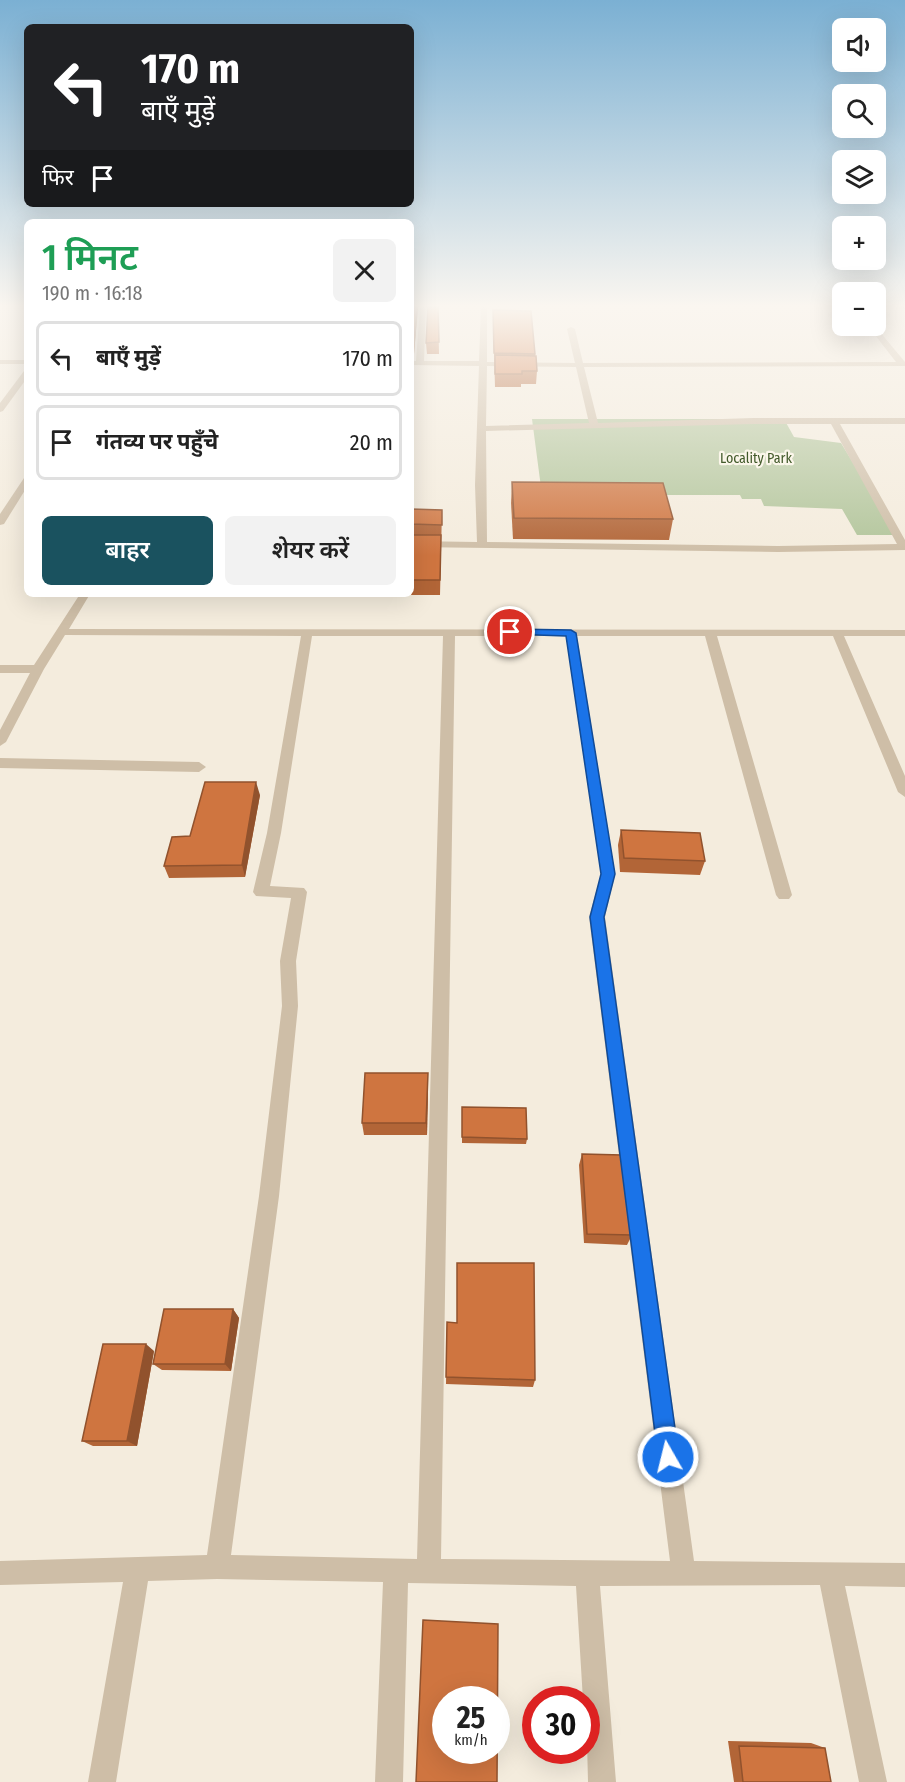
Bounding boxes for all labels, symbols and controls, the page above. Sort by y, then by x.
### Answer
map controls [832,18,886,336]
button: sound [832,18,886,72]
text: 170 m [141,44,240,94]
icon: left [42,48,120,126]
button: search [832,84,886,138]
text: बाएँ मुड़ें [141,95,215,127]
button: layers [832,150,886,204]
icon: arrive [86,162,119,195]
text: फिर [42,164,74,191]
button: + [832,216,886,270]
text: 1 मिनट [42,236,138,280]
button: close [333,239,396,302]
text: 190 m · 16:18 [42,281,143,305]
button: − [832,282,886,336]
icon: left [45,342,78,375]
text: बाएँ मुड़ें [96,344,161,371]
text: 170 m [342,345,393,372]
icon: arrive [45,426,78,459]
text: गंतव्य पर पहुँचे [96,428,218,455]
text: 20 m [350,429,393,456]
park label: Locality Park [720,450,792,467]
button: बाहर [42,516,213,585]
button: शेयर करें [225,516,396,585]
pin [484,606,535,657]
icon: arrive [493,615,526,648]
position arrow [636,1425,700,1489]
speed limit sign: 30 [522,1686,600,1764]
text: 25 [457,1700,485,1736]
text: km/h [454,1731,488,1749]

